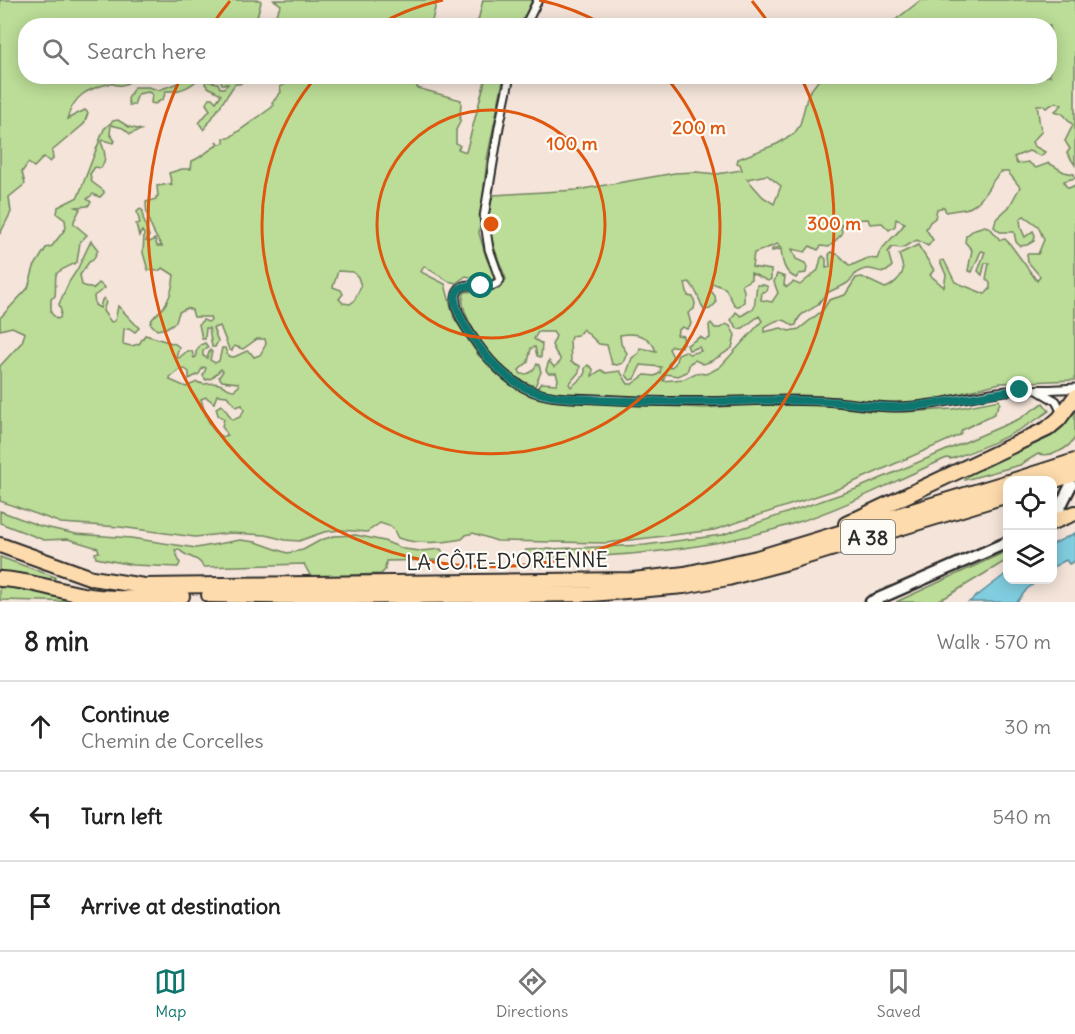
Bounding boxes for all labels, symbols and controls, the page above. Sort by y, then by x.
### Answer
search box [18,18,1057,84]
icon: search [39,35,72,68]
text: Search here [87,37,206,65]
text: 200 m [672,116,726,139]
text: 100 m [547,132,598,155]
text: 300 m [807,212,861,235]
centre of rings [481,214,501,234]
route start [467,272,493,298]
route end [1006,376,1032,402]
map controls [1003,476,1057,584]
button: locate [1003,476,1057,530]
road number: A 38 [841,520,895,554]
button: layers [1003,530,1057,584]
street label: LA CÔTE-D'ORIENNE [406,545,608,576]
text: 8 min [24,625,89,658]
text: Walk · 570 m [937,629,1051,654]
text: Continue [81,700,170,728]
icon: ahead [24,710,57,743]
text: 30 m [1004,714,1051,739]
text: Chemin de Corcelles [81,728,264,753]
icon: left [24,800,57,833]
text: Turn left [81,802,162,830]
text: 540 m [992,804,1051,829]
icon: arrive [24,890,57,923]
text: Arrive at destination [81,892,281,920]
tab: Map [154,965,187,1021]
tab: Directions [496,965,568,1021]
tab: Saved [877,965,921,1021]

